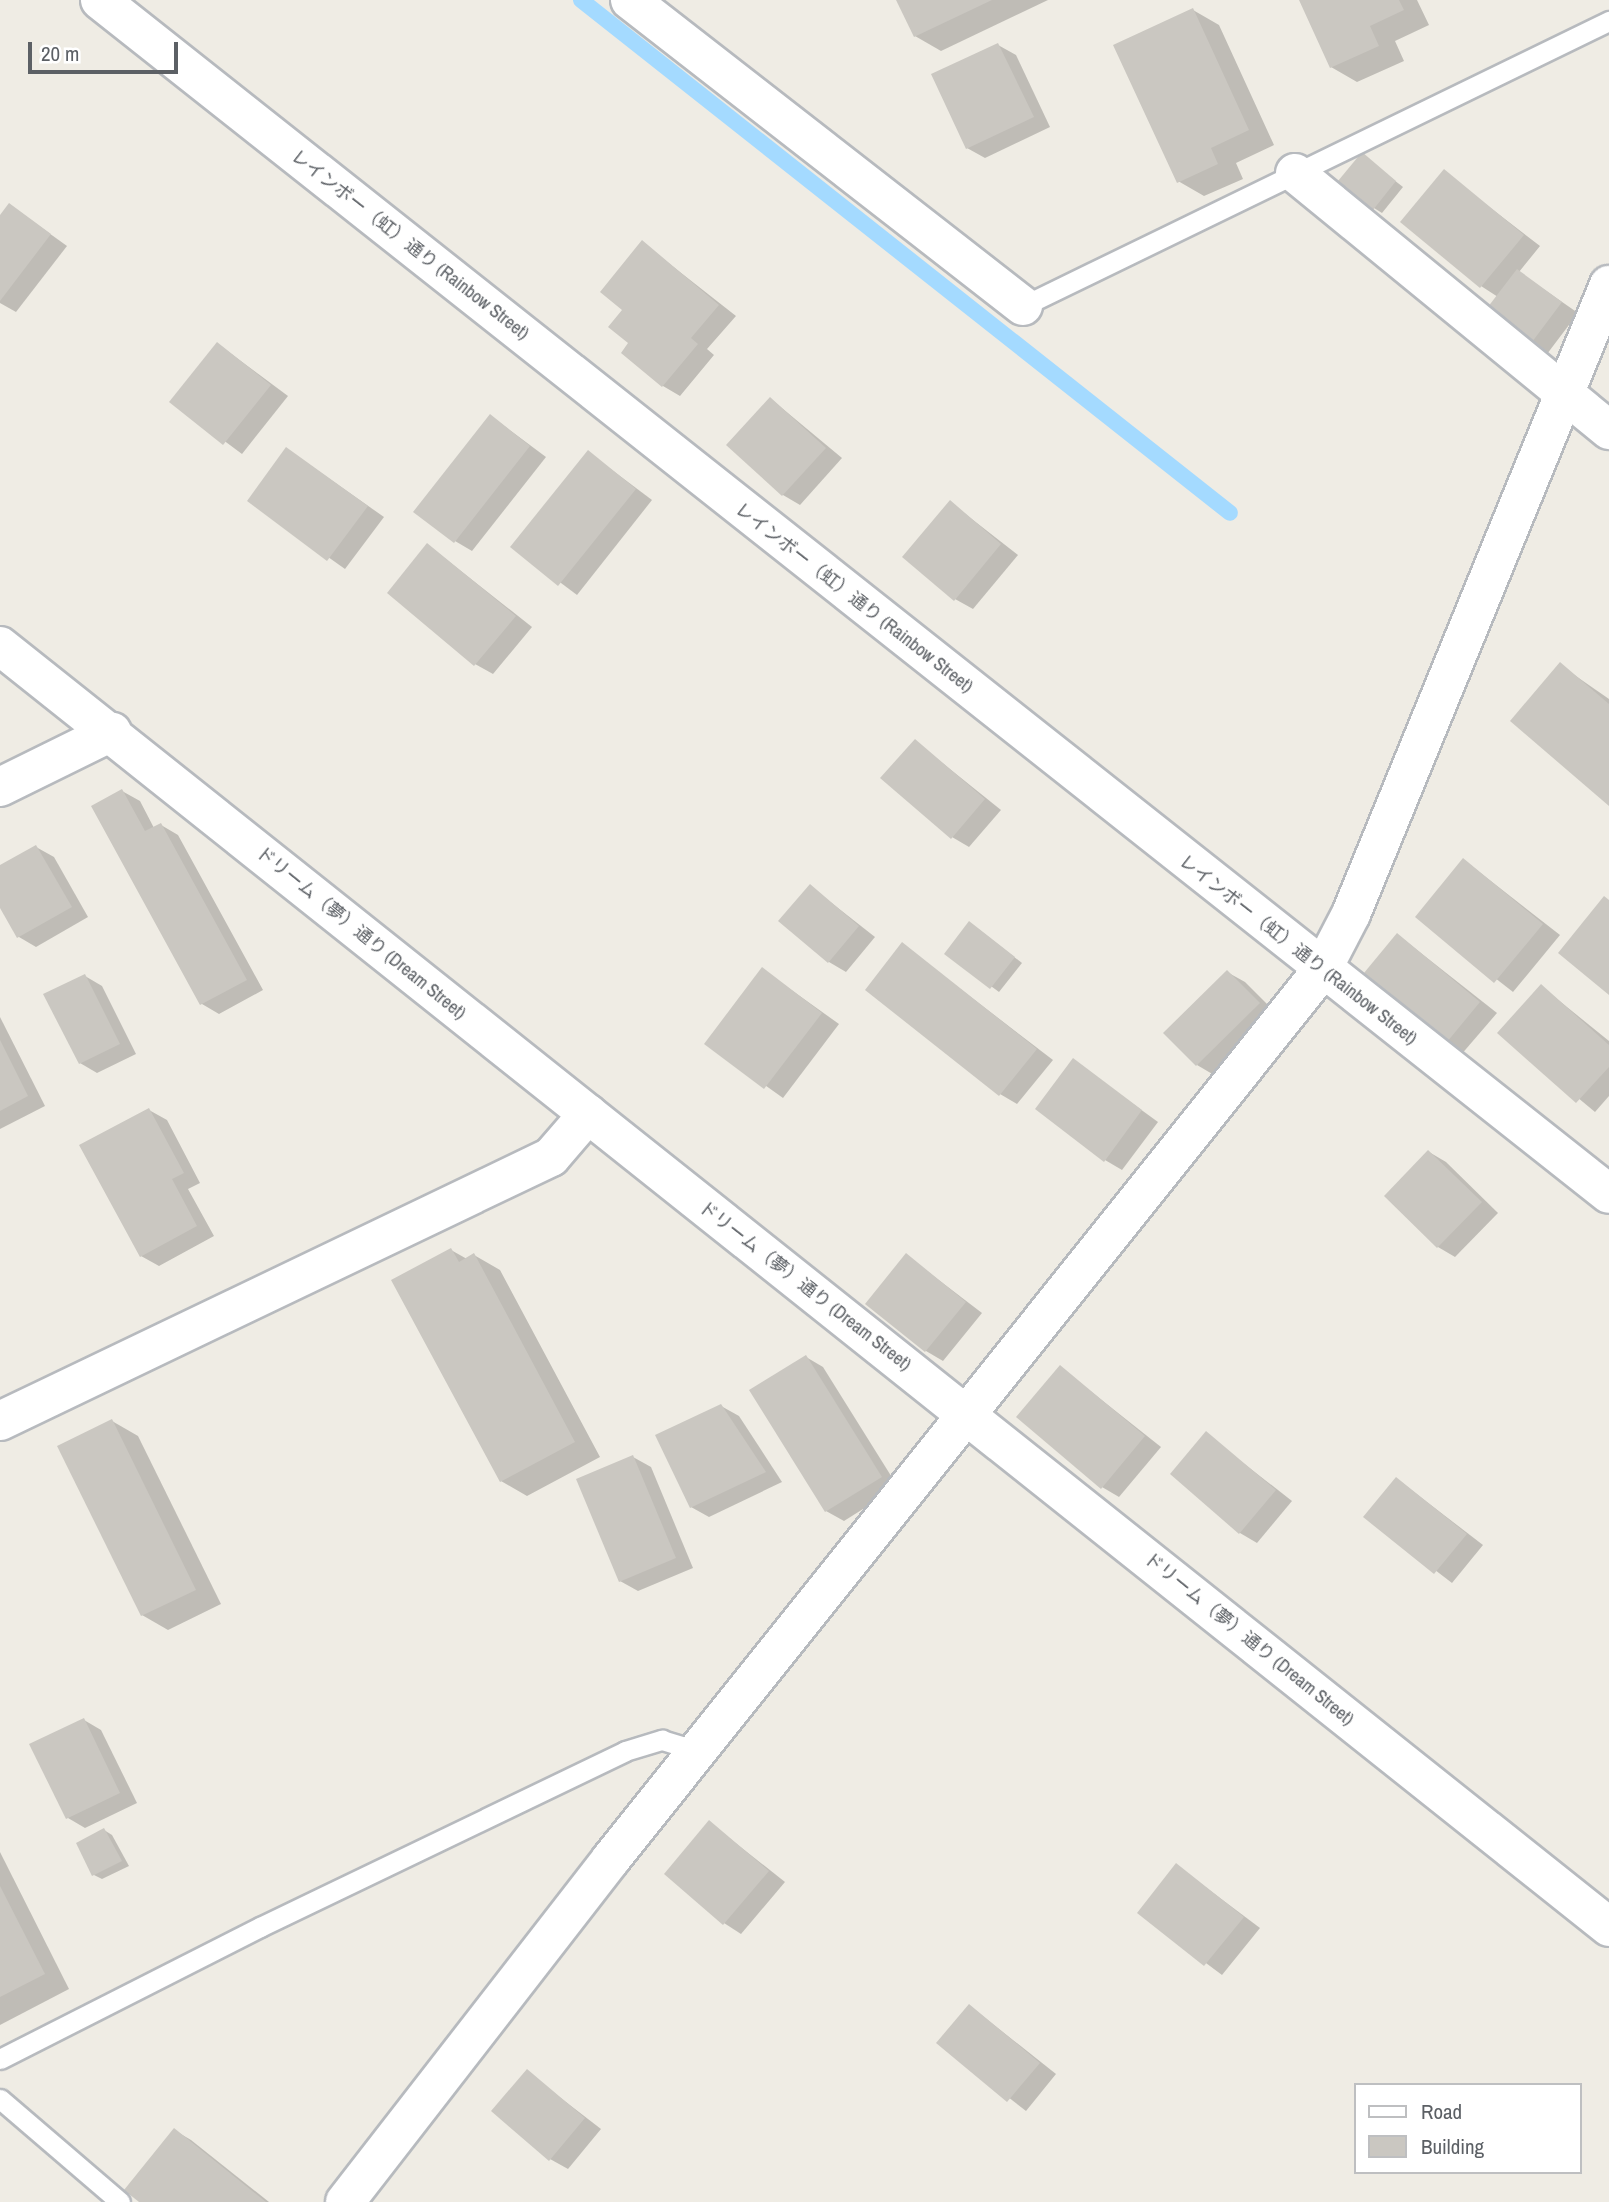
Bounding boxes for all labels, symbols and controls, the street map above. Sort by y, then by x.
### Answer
scale bar [32,28,182,72]
text: 20 m [41,39,79,68]
street label: レインボー（虹）通り (Rainbow Street) [287,145,533,345]
street label: レインボー（虹）通り (Rainbow Street) [731,498,977,698]
street label: ドリーム（夢）通り (Dream Street) [252,842,470,1024]
street label: レインボー（虹）通り (Rainbow Street) [1175,850,1421,1050]
street label: ドリーム（夢）通り (Dream Street) [694,1196,916,1376]
street label: ドリーム（夢）通り (Dream Street) [1140,1548,1358,1730]
legend [1354,2083,1581,2174]
text: Road [1421,2097,1462,2126]
text: Building [1421,2132,1484,2161]

